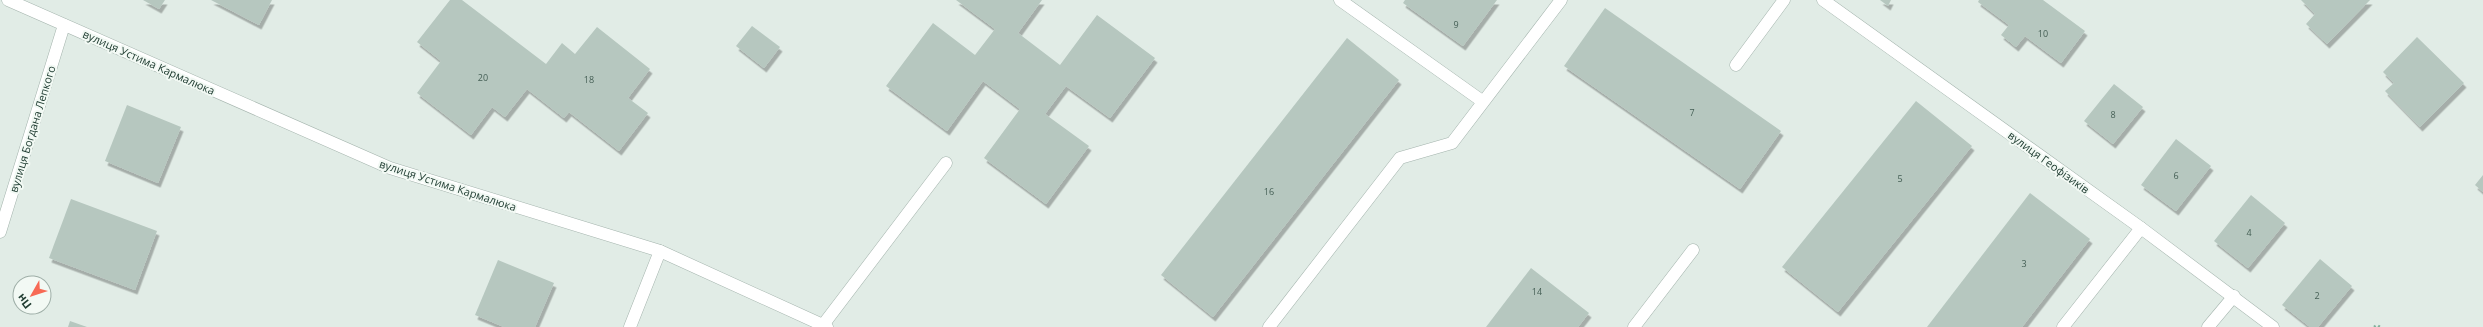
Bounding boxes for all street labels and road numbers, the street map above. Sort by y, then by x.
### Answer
street label: вулиця Устима Кармалюка [81,26,217,98]
street label: вулиця Богдана Лепкого [6,63,59,194]
street label: вулиця Геофізиків [2005,127,2093,197]
street label: вулиця Устима Кармалюка [378,156,518,214]

